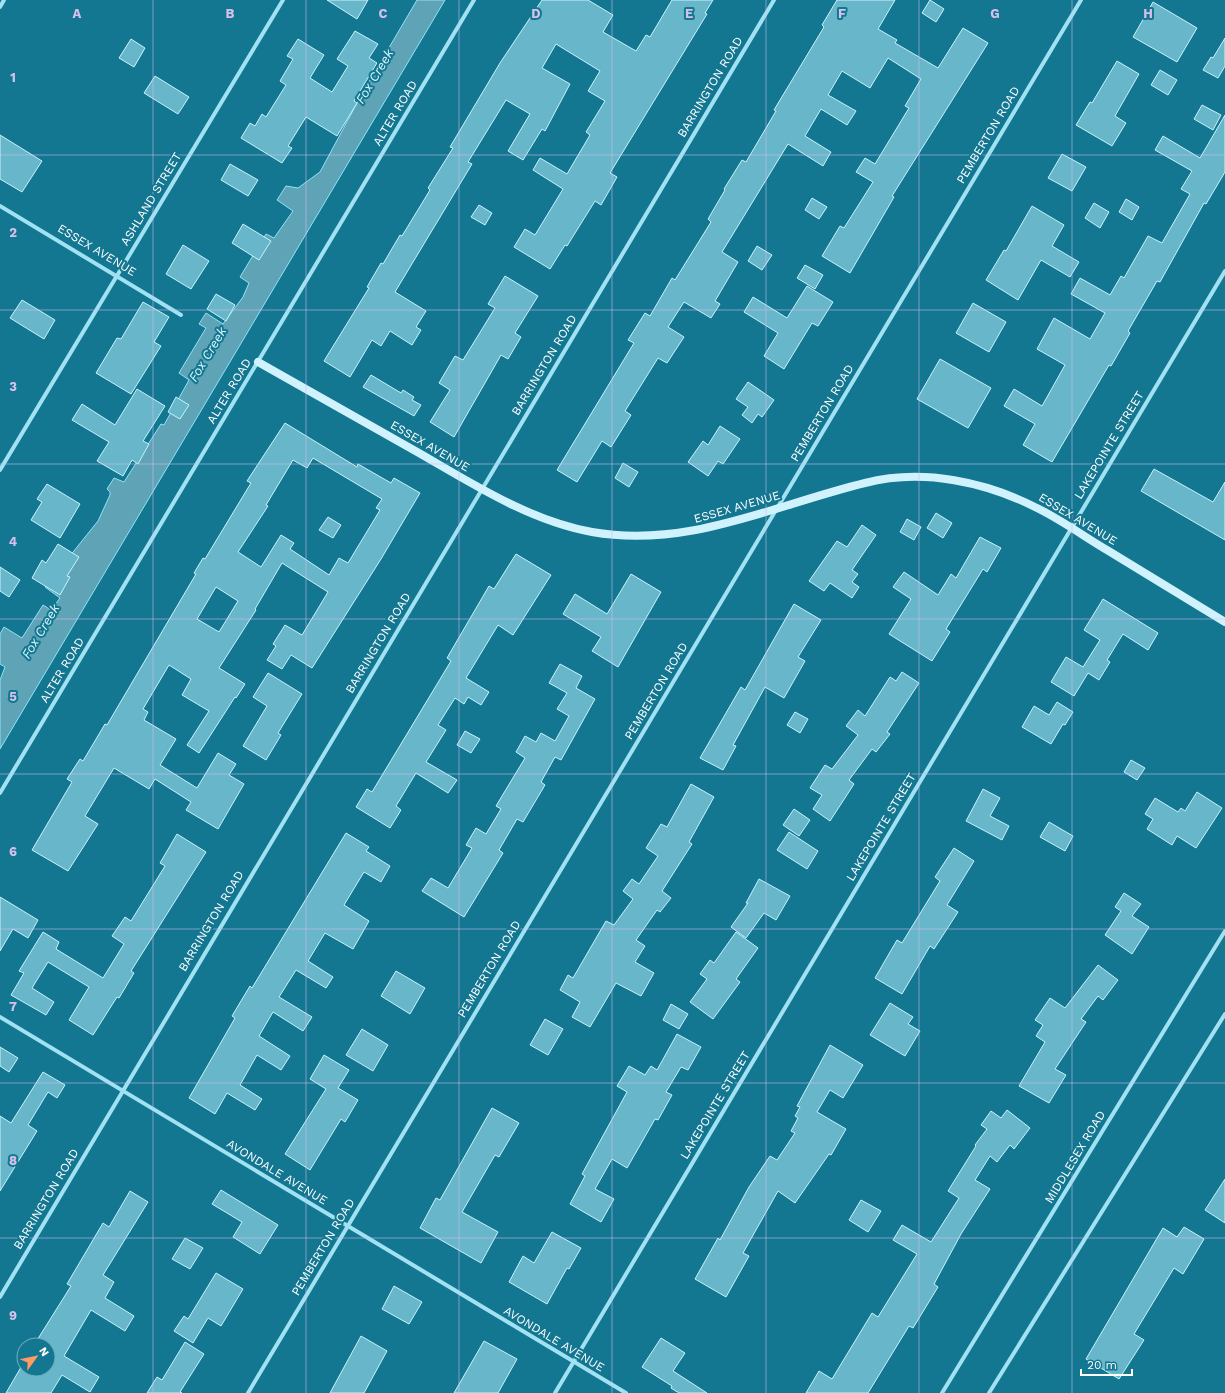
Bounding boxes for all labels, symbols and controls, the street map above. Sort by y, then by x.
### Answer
text: A [73,6,82,21]
text: B [226,6,235,21]
text: C [379,6,388,21]
text: D [531,6,541,21]
text: E [685,6,693,21]
text: F [838,6,846,21]
text: G [990,6,1000,21]
text: H [1143,6,1153,21]
street label: BARRINGTON ROAD [674,34,746,140]
water label: Fox Creek [352,46,397,106]
text: 1 [10,70,16,85]
street label: ALTER ROAD [370,78,420,148]
street label: PEMBERTON ROAD [954,84,1022,186]
street label: ASHLAND STREET [118,150,184,248]
street label: ESSEX AVENUE [55,221,139,279]
text: 2 [9,225,17,240]
street label: BARRINGTON ROAD [508,312,580,418]
water label: Fox Creek [185,324,230,384]
street label: ALTER ROAD [204,356,254,426]
street label: PEMBERTON ROAD [788,362,856,464]
text: 3 [9,379,17,394]
street label: LAKEPOINTE STREET [1071,389,1147,501]
street label: ESSEX AVENUE [388,418,472,474]
street label: ESSEX AVENUE [692,488,782,526]
street label: ESSEX AVENUE [1036,490,1120,548]
text: 4 [9,534,18,549]
street label: BARRINGTON ROAD [342,590,414,696]
water label: Fox Creek [18,601,63,661]
street label: ALTER ROAD [37,635,87,705]
street label: PEMBERTON ROAD [622,640,690,742]
text: 5 [9,689,17,704]
street label: LAKEPOINTE STREET [843,771,919,883]
text: 6 [9,844,17,859]
street label: BARRINGTON ROAD [175,868,247,974]
street label: PEMBERTON ROAD [455,918,523,1020]
text: 7 [9,999,17,1014]
street label: LAKEPOINTE STREET [677,1049,753,1161]
street label: MIDDLESEX ROAD [1042,1108,1108,1206]
street label: AVONDALE AVENUE [224,1136,330,1208]
street label: BARRINGTON ROAD [10,1146,82,1252]
text: 8 [9,1153,17,1168]
street label: PEMBERTON ROAD [289,1196,357,1298]
street label: AVONDALE AVENUE [501,1303,607,1375]
text: 9 [9,1308,17,1323]
north arrow [16,1337,56,1377]
text: N [36,1345,52,1359]
scale bar [1081,1351,1132,1377]
text: 20 m [1087,1358,1117,1372]

